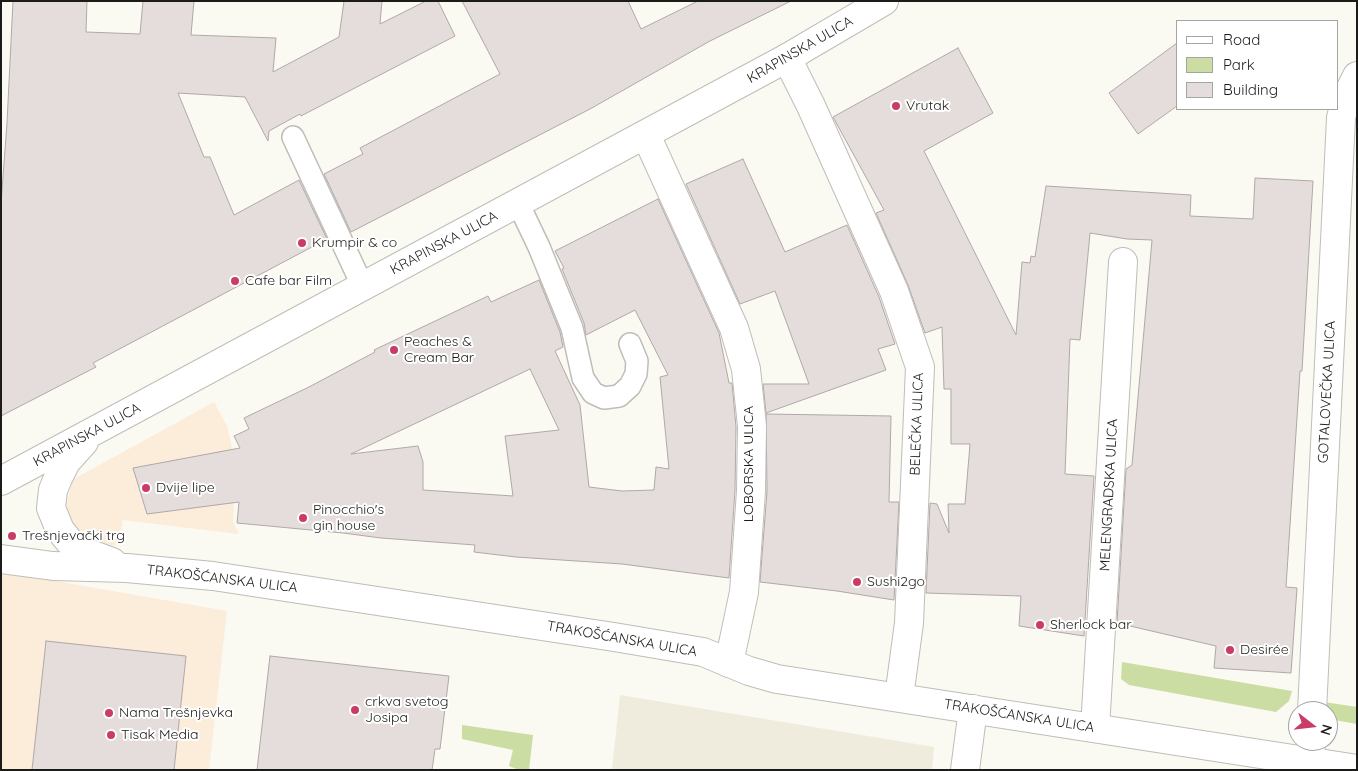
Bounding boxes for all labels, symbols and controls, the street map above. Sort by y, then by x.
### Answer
street label: KRAPINSKA ULICA [744,13,856,87]
legend [1176,20,1338,110]
text: Road [1223,30,1260,49]
text: Park [1223,55,1255,74]
text: Building [1223,80,1278,99]
place label: Vrutak [906,98,949,114]
marker: Vrutak [890,100,902,112]
street label: KRAPINSKA ULICA [387,208,501,278]
place label: Krumpir & co [312,235,397,251]
marker: Krumpir & co [296,237,308,249]
place label: Cafe bar Film [245,273,332,289]
marker: Cafe bar Film [229,275,241,287]
street label: GOTALOVEČKA ULICA [1315,320,1339,464]
place label: Peaches & Cream Bar [404,334,474,367]
marker: Peaches & Cream Bar [388,344,400,356]
street label: BELEČKA ULICA [907,372,927,476]
street label: KRAPINSKA ULICA [30,400,144,470]
street label: LOBORSKA ULICA [741,406,757,522]
street label: MELENGRADSKA ULICA [1097,418,1121,572]
place label: Dvije lipe [156,480,215,496]
marker: Dvije lipe [140,482,152,494]
place label: Pinocchio's gin house [313,502,384,534]
marker: Pinocchio's gin house [297,512,309,524]
place label: Trešnjevački trg [22,528,125,544]
marker: Trešnjevački trg [6,530,18,542]
street label: TRAKOŠĆANSKA ULICA [145,561,299,597]
place label: Sushi2go [867,574,925,590]
marker: Sushi2go [851,576,863,588]
place label: Sherlock bar [1050,617,1132,633]
street label: TRAKOŠĆANSKA ULICA [546,618,698,660]
marker: Sherlock bar [1034,619,1046,631]
place label: Desirée [1240,642,1289,658]
marker: Desirée [1224,644,1236,656]
place label: crkva svetog Josipa [365,694,448,726]
street label: TRAKOŠĆANSKA ULICA [943,696,1095,736]
north arrow [1288,701,1338,751]
marker: crkva svetog Josipa [349,704,361,716]
place label: Nama Trešnjevka [119,705,233,721]
marker: Nama Trešnjevka [103,707,115,719]
text: N [1316,722,1337,737]
place label: Tisak Media [121,727,198,743]
marker: Tisak Media [105,729,117,741]

